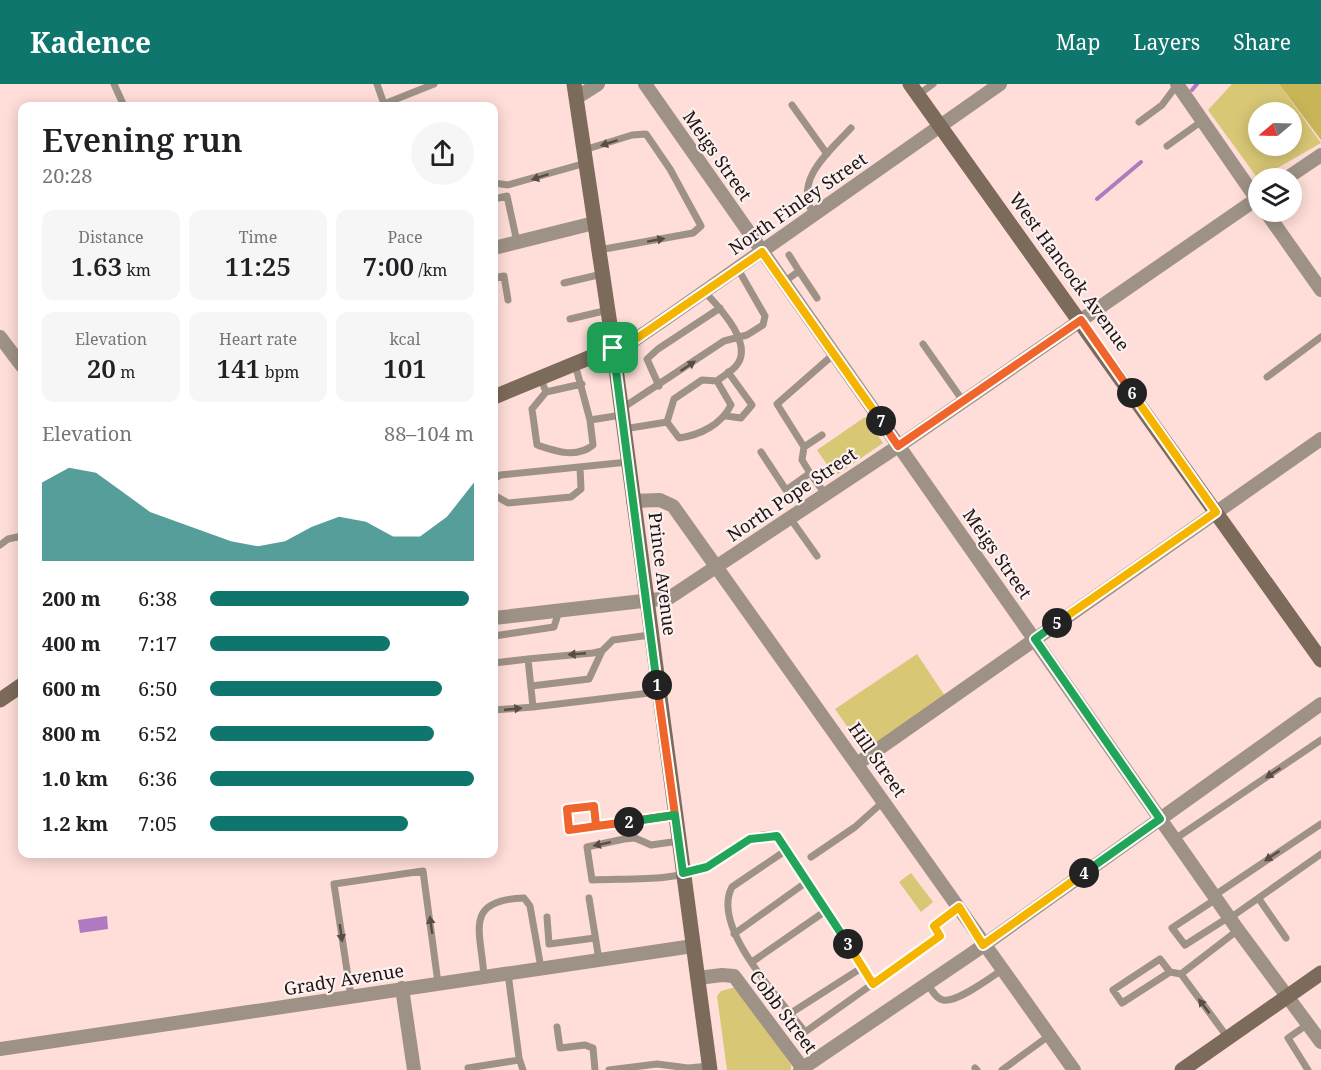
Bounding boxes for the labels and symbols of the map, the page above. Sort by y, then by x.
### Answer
north arrow [1248,102,1302,156]
street label: Meigs Street [678,106,758,205]
one-way arrow [600,138,618,148]
street label: North Finley Street [724,147,871,260]
one-way arrow [531,172,549,182]
street label: West Hancock Avenue [1004,187,1135,355]
one-way arrow [647,235,666,244]
pin [587,322,638,373]
one-way arrow [679,360,695,372]
pin: 6 [1117,378,1147,408]
pin: 7 [866,406,896,436]
street label: North Pope Street [722,442,861,547]
street label: Meigs Street [958,504,1038,603]
street label: Prince Avenue [644,511,682,637]
pin: 5 [1042,608,1072,638]
one-way arrow [567,649,586,659]
pin: 1 [642,670,672,700]
one-way arrow [504,704,523,714]
street label: Hill Street [843,717,912,802]
one-way arrow [1265,767,1281,779]
pin: 2 [614,807,644,837]
one-way arrow [592,839,611,849]
one-way arrow [1264,851,1281,862]
pin: 4 [1069,858,1099,888]
one-way arrow [426,915,435,934]
one-way arrow [337,924,346,943]
pin: 3 [833,929,863,959]
street label: Grady Avenue [282,958,406,1000]
street label: Cobb Street [745,965,823,1058]
one-way arrow [1198,999,1210,1015]

